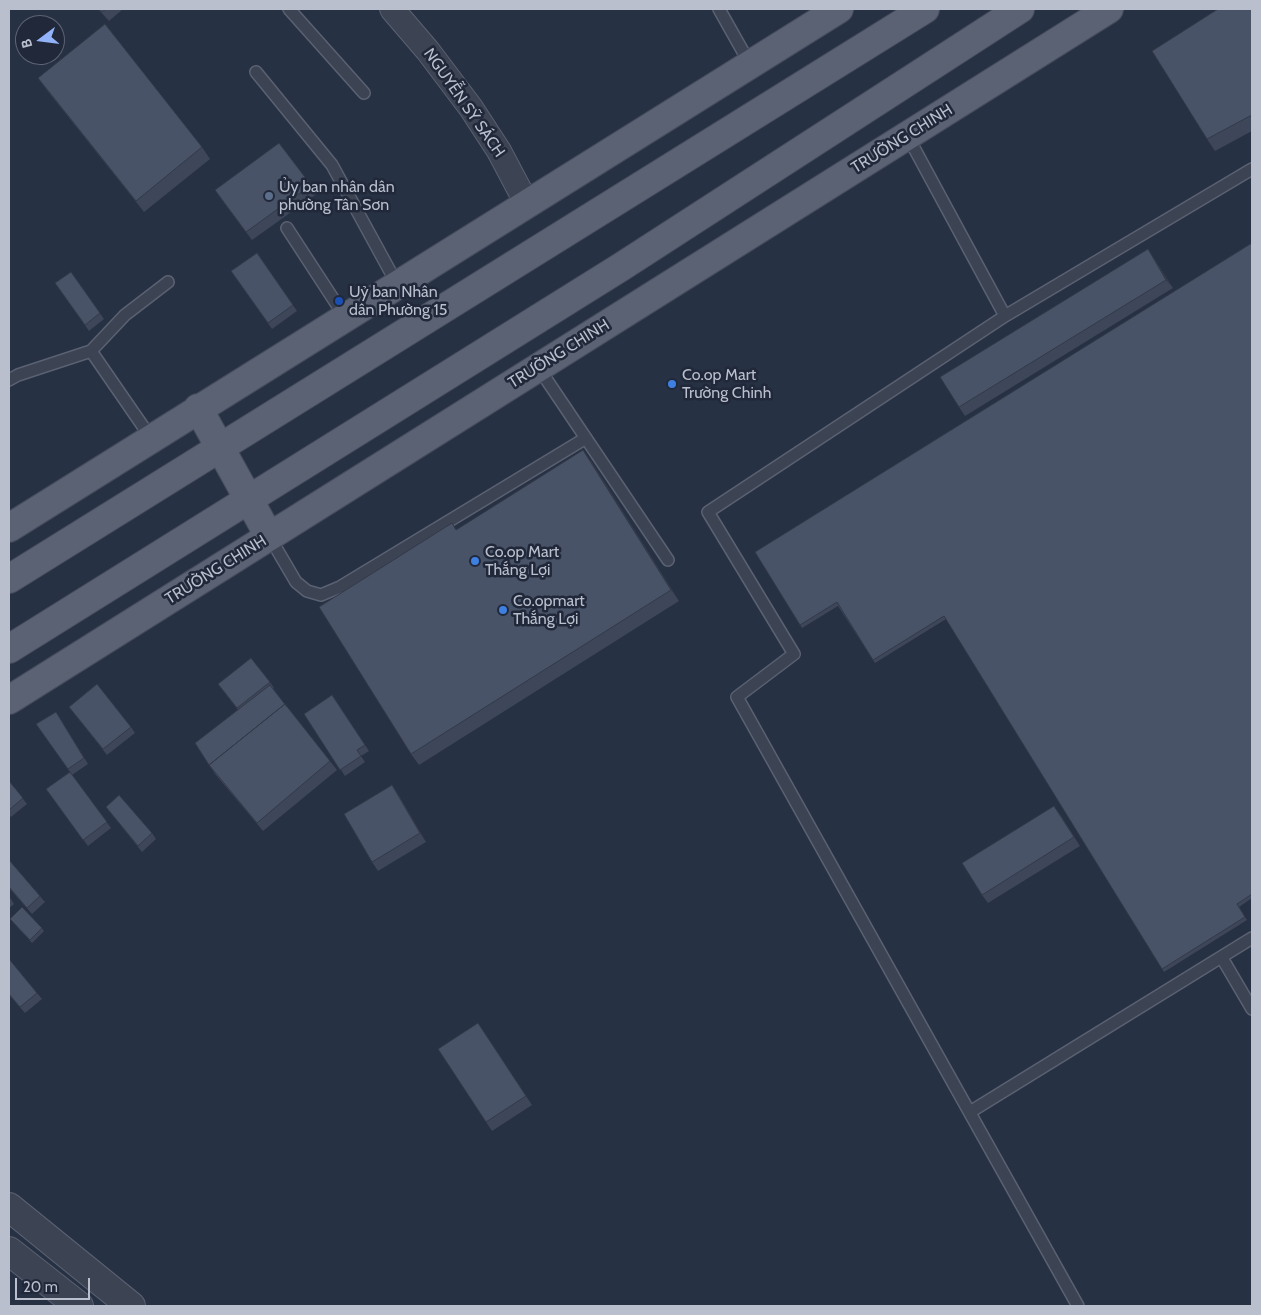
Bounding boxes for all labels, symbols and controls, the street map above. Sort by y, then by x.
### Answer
north arrow [15,15,65,65]
text: B [17,37,36,50]
street label: NGUYỄN SỸ SÁCH [419,45,509,161]
street label: TRƯỜNG CHINH [848,100,956,178]
place label: Ủy ban nhân dân phường Tân Sơn [279,177,395,215]
marker: Ủy ban nhân dân phường Tân Sơn [263,190,275,202]
place label: Uỷ ban Nhân dân Phường 15 [349,282,447,320]
marker: Uỷ ban Nhân dân Phường 15 [333,295,345,307]
street label: TRƯỜNG CHINH [505,315,613,393]
place label: Co.op Mart Trường Chinh [682,365,771,403]
marker: Co.op Mart Trường Chinh [666,378,678,390]
street label: TRƯỜNG CHINH [162,531,270,609]
place label: Co.op Mart Thắng Lợi [485,542,559,580]
marker: Co.op Mart Thắng Lợi [469,555,481,567]
place label: Co.opmart Thắng Lợi [513,591,585,629]
marker: Co.opmart Thắng Lợi [497,604,509,616]
scale bar [18,1268,92,1300]
text: 20 m [23,1278,58,1296]

